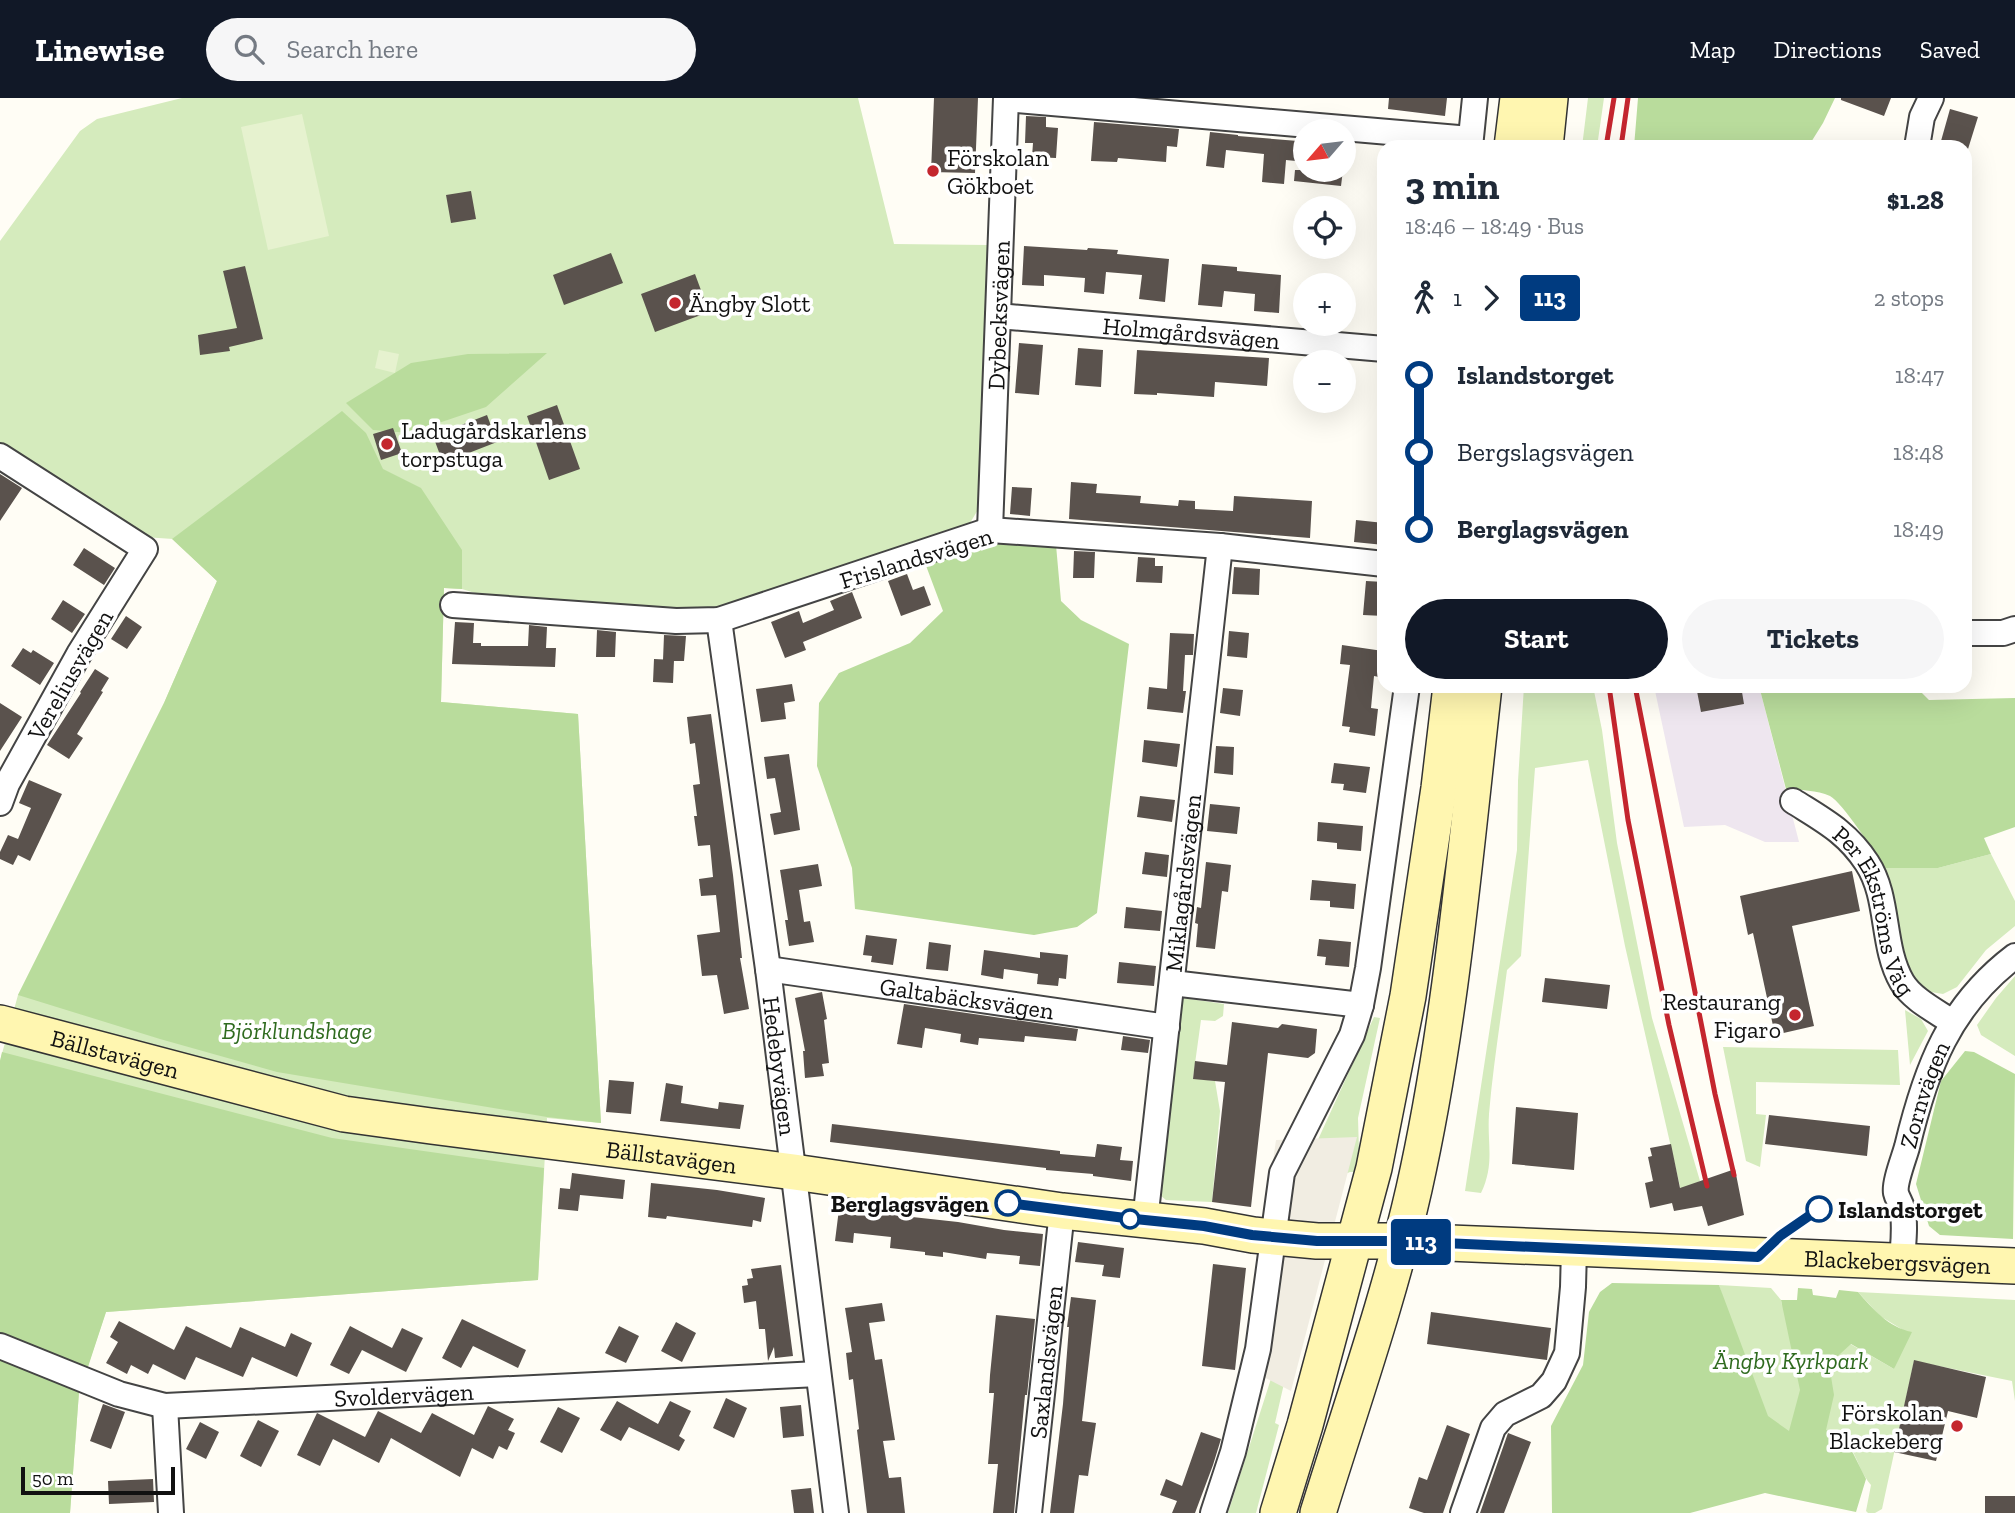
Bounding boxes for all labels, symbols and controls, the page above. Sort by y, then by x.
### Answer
search box [206,18,696,81]
text: Linewise [35,30,164,69]
icon: search [230,30,268,68]
text: Search here [286,33,418,65]
text: Map [1690,35,1736,64]
text: Directions [1774,35,1882,64]
text: Saved [1920,35,1980,64]
north arrow [1293,119,1356,182]
map controls [1293,119,1356,413]
place label: Förskolan Gökboet [947,143,1049,200]
marker: Förskolan Gökboet [925,163,941,179]
text: 3 min [1405,163,1500,209]
text: $1.28 [1887,184,1944,216]
button: locate [1293,196,1356,259]
text: 18:46 – 18:49 · Bus [1405,212,1584,240]
street label: Dybecksvägen [981,240,1015,390]
button: + [1293,273,1356,336]
icon: walk [1405,279,1443,317]
icon: forward [1472,279,1510,317]
text: 113 [1534,283,1566,312]
text: 1 [1453,284,1462,312]
text: 2 stops [1874,284,1944,312]
place label: Ängby Slott [689,289,810,318]
marker: Ängby Slott [667,295,683,311]
street label: Holmgårdsvägen [1102,311,1281,355]
button: − [1293,350,1356,413]
text: Islandstorget [1457,359,1614,391]
text: 18:47 [1895,361,1944,389]
place label: Ladugårdskarlens torpstuga [401,416,587,473]
marker: Ladugårdskarlens torpstuga [379,436,395,452]
text: Bergslagsvägen [1457,436,1634,468]
text: 18:48 [1893,438,1944,466]
text: Berglagsvägen [1457,513,1629,545]
text: 18:49 [1893,515,1944,543]
street label: Frislandsvägen [836,521,996,595]
button: Start [1405,599,1668,679]
button: Tickets [1682,599,1944,679]
street label: Vereliusvägen [21,604,119,746]
street label: Miklagårdsvägen [1158,792,1207,974]
street label: Per Ekströms Väg [1828,819,1921,1001]
street label: Galtabäcksvägen [878,971,1056,1025]
place label: Restaurang Figaro [1662,987,1781,1044]
street label: Hedebyvägen [757,995,803,1137]
marker: Restaurang Figaro [1787,1007,1803,1023]
park label: Björklundshage [222,1016,372,1045]
street label: Bällstavägen [48,1023,182,1084]
street label: Zornvägen [1893,1036,1956,1151]
street label: Bällstavägen [604,1134,739,1179]
place label: Berglagsvägen [830,1189,989,1218]
marker: Berglagsvägen [995,1190,1021,1216]
place label: Islandstorget [1838,1195,1983,1224]
marker: Islandstorget [1806,1196,1832,1222]
unlabelled marker [1120,1209,1140,1229]
line badge: 113 [1381,1219,1461,1265]
text: 113 [1405,1227,1437,1256]
street label: Blackebergsvägen [1803,1243,1991,1280]
street label: Saxlandsvägen [1023,1283,1068,1440]
park label: Ängby Kyrkpark [1712,1346,1869,1375]
street label: Svoldervägen [333,1376,475,1412]
place label: Förskolan Blackeberg [1829,1398,1943,1455]
marker: Förskolan Blackeberg [1949,1418,1965,1434]
scale bar [21,1464,175,1496]
text: 50 m [32,1467,73,1490]

